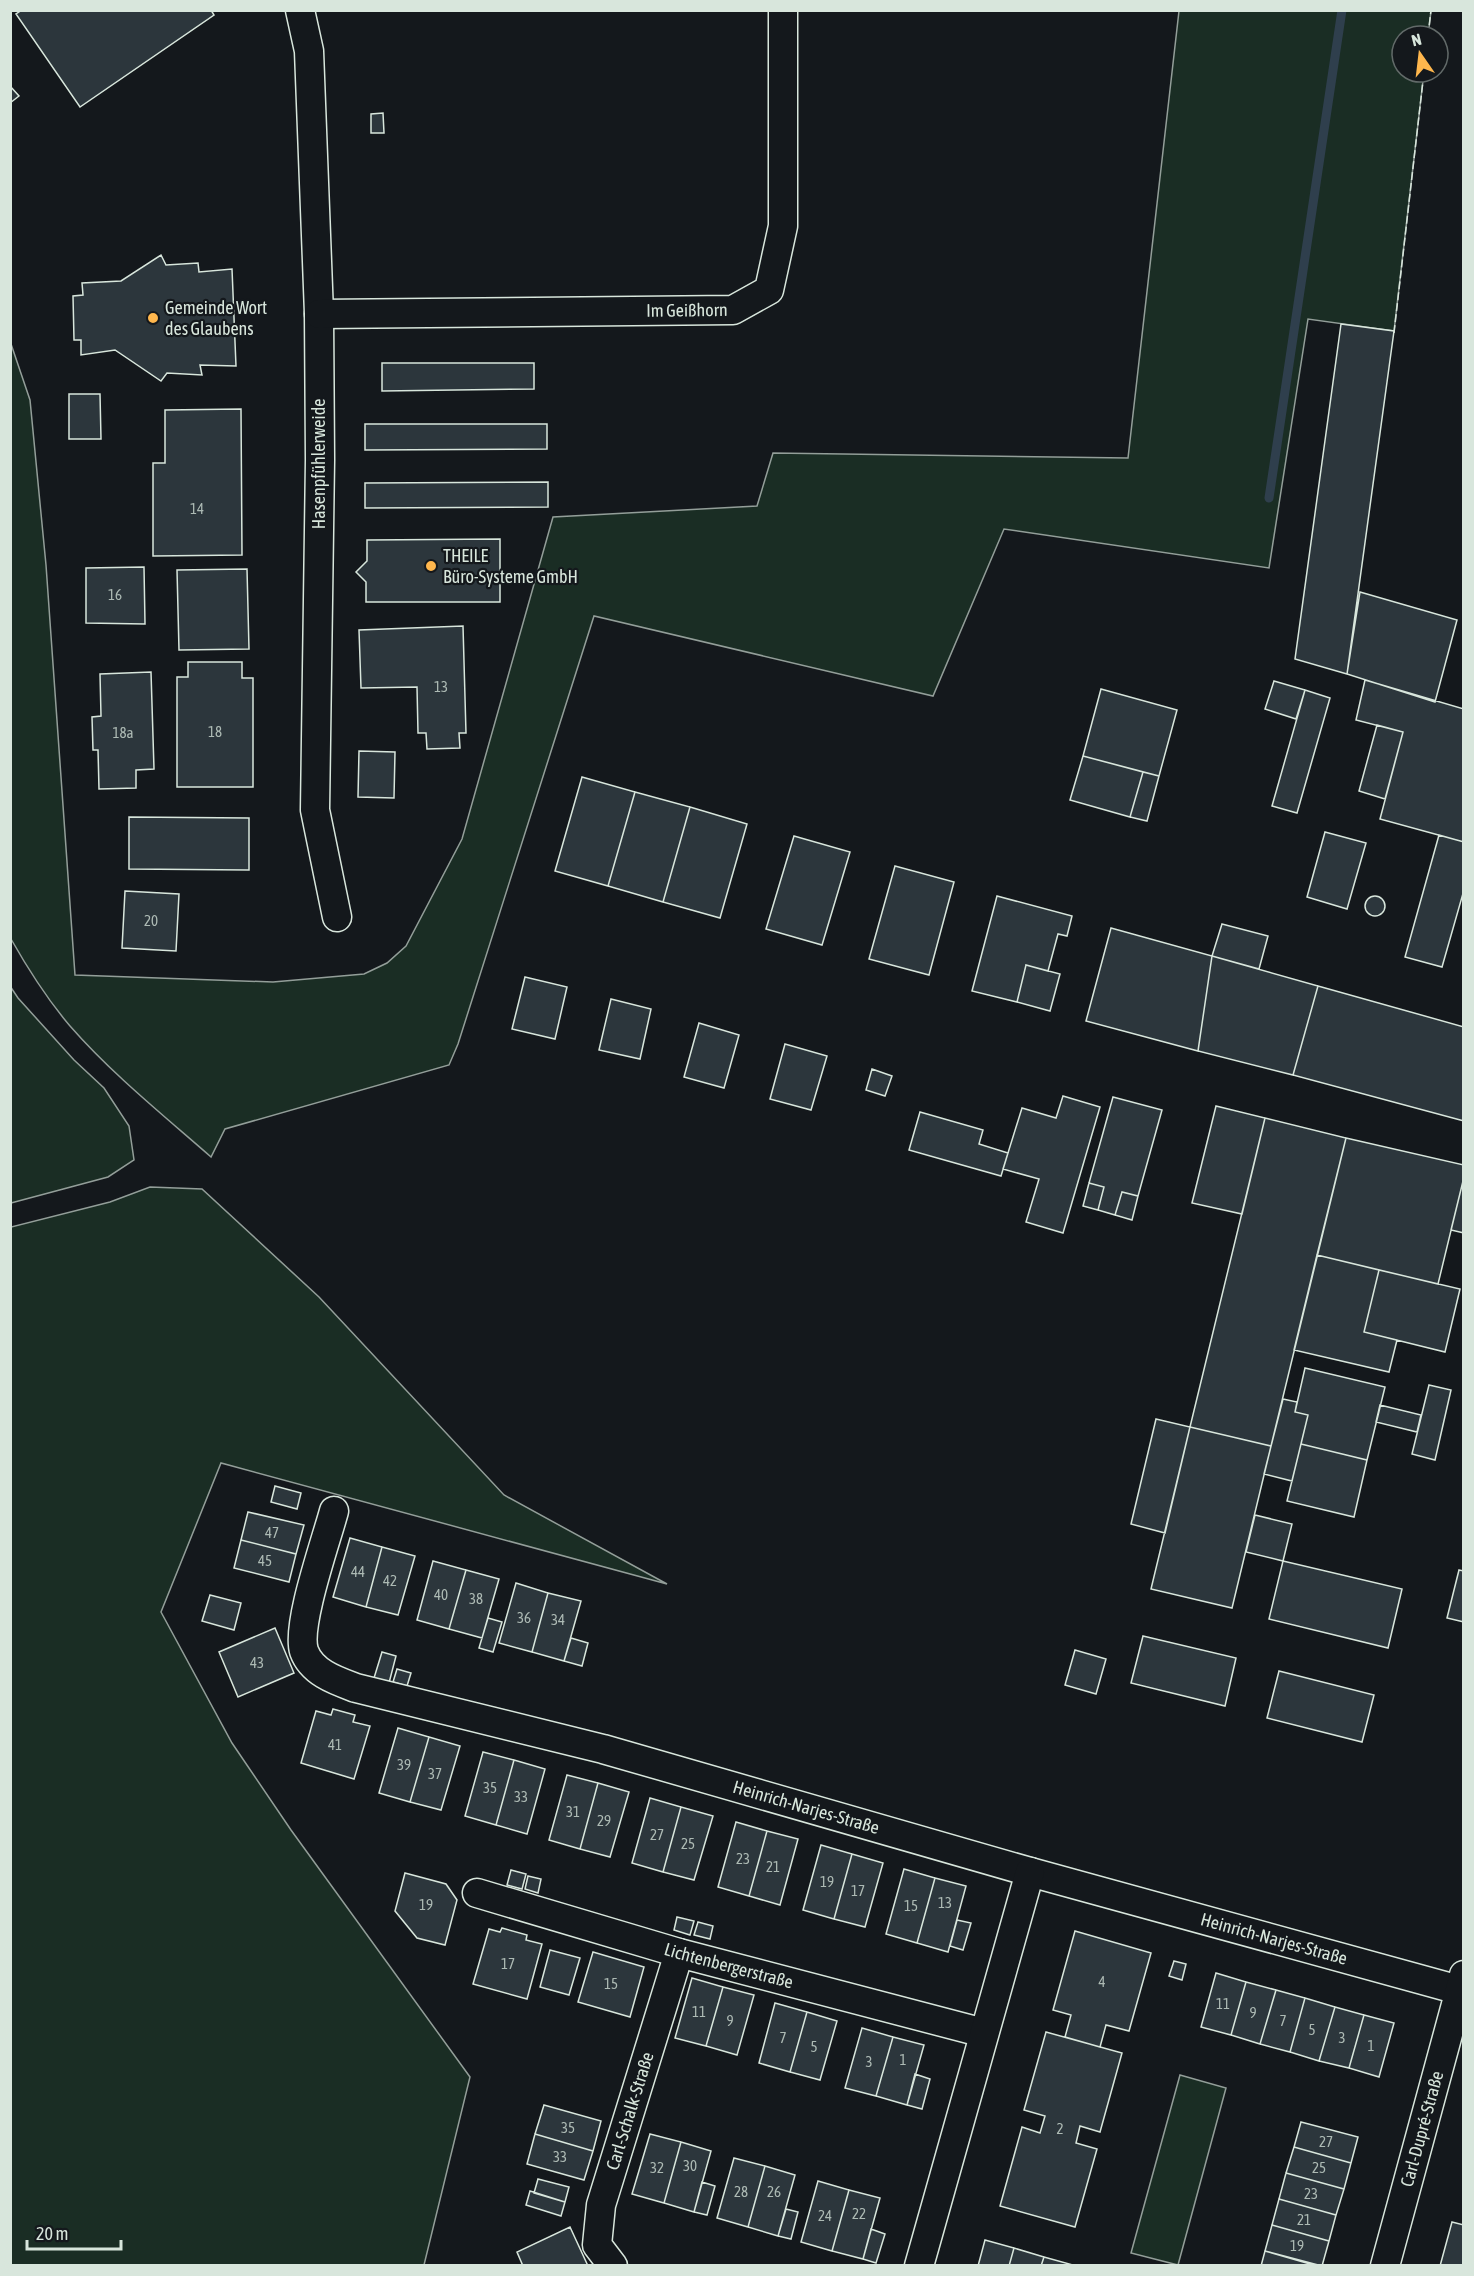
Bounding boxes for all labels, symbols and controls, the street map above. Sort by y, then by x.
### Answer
north arrow [1390,24,1450,84]
text: N [1410,30,1423,49]
place label: Gemeinde Wort des Glaubens [165,297,267,339]
street label: Im Geißhorn [646,299,728,321]
marker: Gemeinde Wort des Glaubens [146,311,160,325]
street label: Hasenpfühlerweide [308,399,329,529]
house number: 14 [190,500,204,517]
place label: THEILE Büro-Systeme GmbH [443,545,578,587]
marker: THEILE Büro-Systeme GmbH [424,559,438,573]
house number: 16 [108,586,122,603]
house number: 13 [434,678,448,695]
house number: 18 [208,723,222,740]
house number: 18a [112,724,134,741]
house number: 20 [144,912,158,929]
house number: 47 [265,1524,279,1541]
house number: 45 [258,1552,272,1569]
house number: 44 [351,1563,365,1580]
house number: 42 [383,1572,397,1589]
house number: 40 [434,1586,448,1603]
house number: 38 [469,1590,483,1607]
house number: 36 [517,1609,531,1626]
house number: 34 [551,1611,565,1628]
house number: 43 [250,1654,264,1671]
house number: 41 [328,1736,342,1753]
house number: 39 [397,1756,411,1773]
house number: 37 [428,1765,442,1782]
street label: Heinrich-Narjes-Straße [731,1776,882,1838]
house number: 35 [483,1779,497,1796]
house number: 33 [514,1788,528,1805]
house number: 31 [566,1803,580,1820]
house number: 29 [597,1812,611,1829]
house number: 27 [650,1826,664,1843]
house number: 25 [681,1835,695,1852]
house number: 23 [736,1850,750,1867]
house number: 21 [766,1858,780,1875]
house number: 19 [820,1873,834,1890]
house number: 17 [851,1882,865,1899]
house number: 13 [938,1894,952,1911]
house number: 19 [419,1896,433,1913]
house number: 15 [904,1897,918,1914]
street label: Heinrich-Narjes-Straße [1198,1908,1350,1969]
street label: Lichtenbergerstraße [662,1938,795,1992]
house number: 17 [501,1955,515,1972]
house number: 4 [1098,1973,1106,1990]
house number: 15 [604,1975,618,1992]
house number: 11 [1216,1995,1230,2012]
house number: 11 [692,2003,706,2020]
house number: 9 [1249,2004,1257,2021]
house number: 9 [726,2012,734,2029]
house number: 7 [1279,2012,1287,2029]
house number: 5 [1308,2021,1316,2038]
house number: 7 [779,2029,787,2046]
house number: 3 [1338,2029,1346,2046]
house number: 1 [1367,2037,1375,2054]
house number: 5 [810,2038,818,2055]
street label: Carl-Schalk-Straße [601,2049,658,2172]
house number: 1 [899,2051,907,2068]
house number: 3 [865,2053,873,2070]
street label: Carl-Dupré-Straße [1396,2069,1447,2189]
house number: 35 [561,2119,575,2136]
house number: 2 [1056,2120,1064,2137]
house number: 27 [1319,2133,1333,2150]
house number: 33 [553,2148,567,2165]
house number: 30 [683,2157,697,2174]
house number: 32 [650,2159,664,2176]
house number: 25 [1312,2159,1326,2176]
house number: 28 [734,2183,748,2200]
house number: 26 [767,2183,781,2200]
house number: 23 [1304,2185,1318,2202]
house number: 22 [852,2205,866,2222]
house number: 24 [818,2207,832,2224]
house number: 21 [1297,2211,1311,2228]
scale bar [27,2213,122,2251]
text: 20 m [36,2223,68,2244]
house number: 19 [1290,2237,1304,2254]

